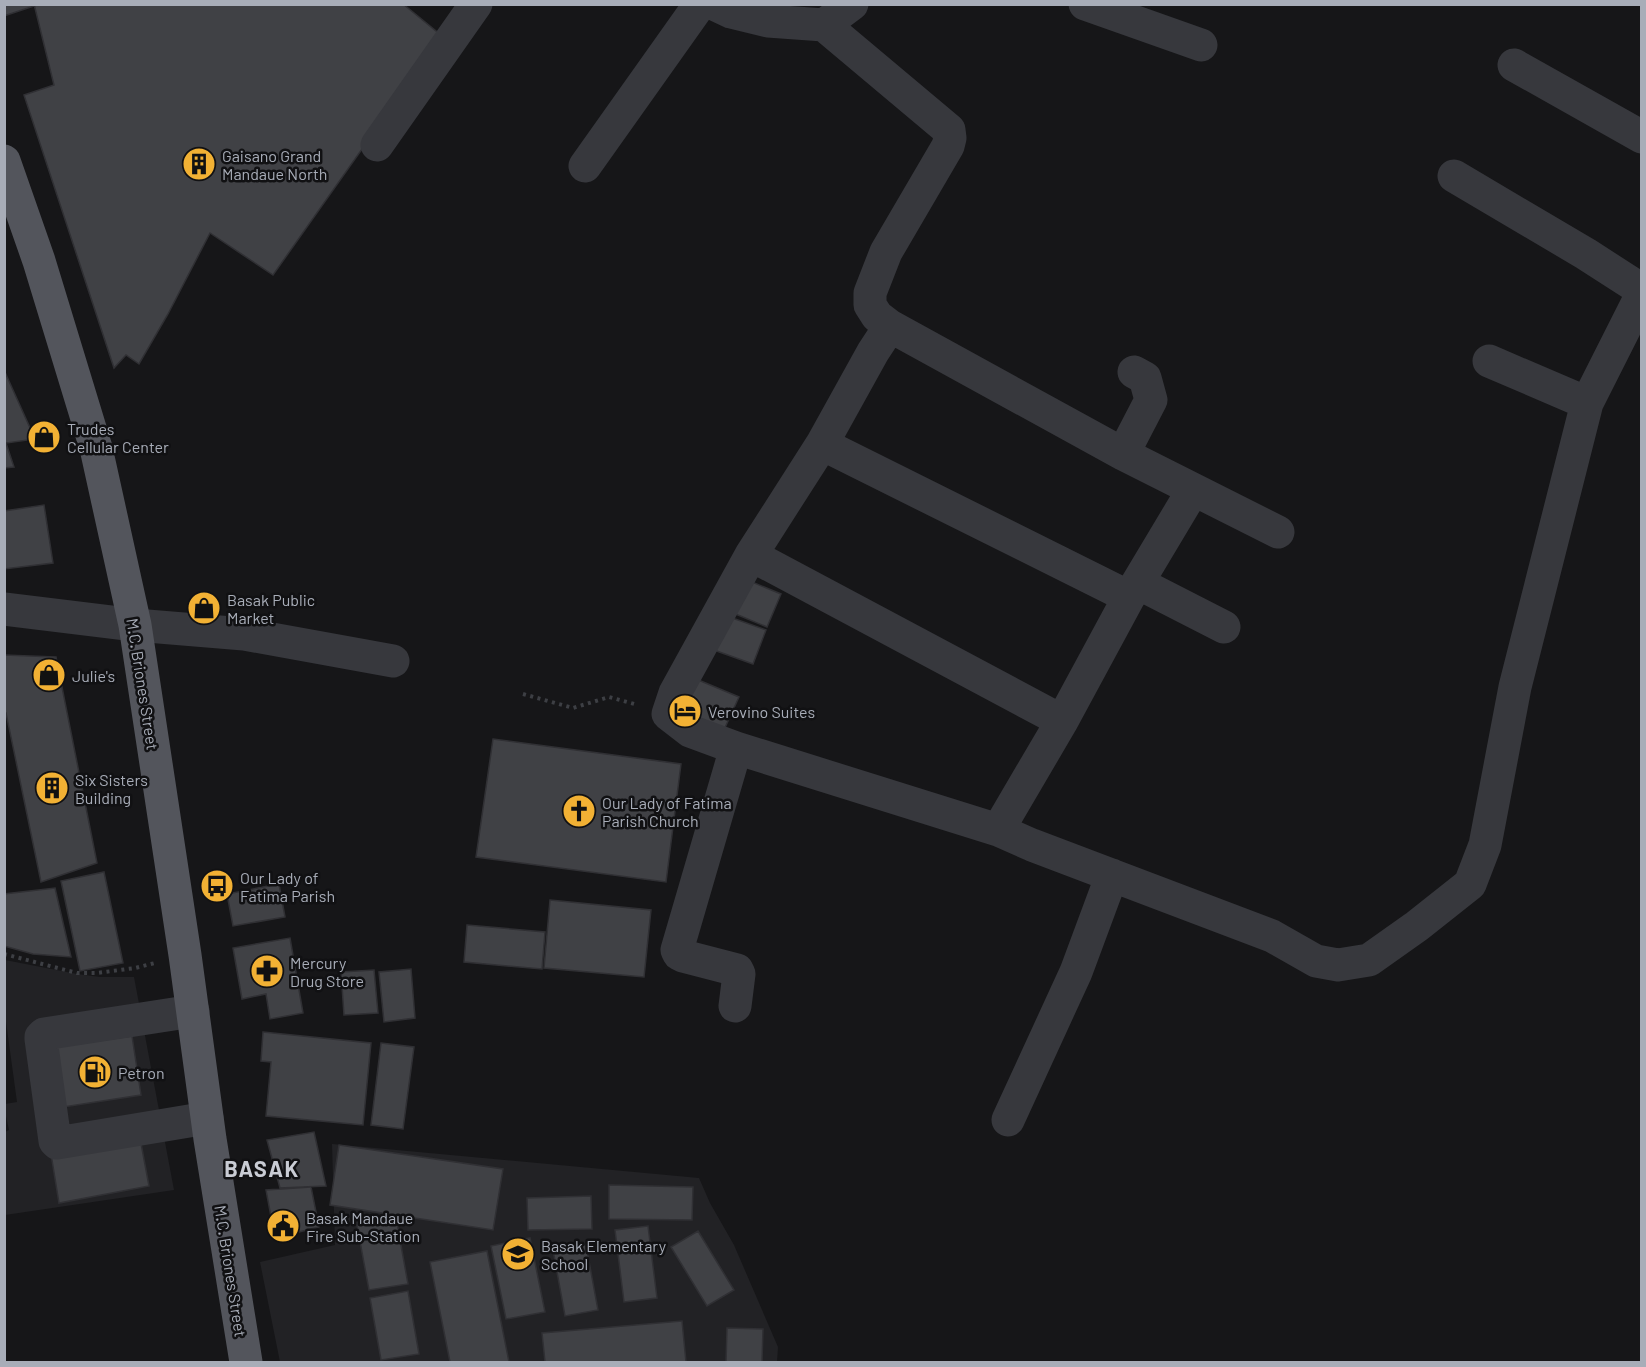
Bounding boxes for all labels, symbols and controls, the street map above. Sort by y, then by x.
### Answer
building icon: Gaisano Grand Mandaue North [181,146,217,182]
place label: Gaisano Grand Mandaue North [222,146,327,183]
shop icon: Trudes Cellular Center [26,419,62,455]
place label: Trudes Cellular Center [67,419,169,456]
shop icon: Basak Public Market [186,590,222,626]
place label: Basak Public Market [227,590,315,627]
street label: M.C. Briones Street [123,617,163,751]
shop icon: Julie's [31,657,67,693]
place label: Julie's [72,666,115,685]
hotel icon: Verovino Suites [667,693,703,729]
place label: Verovino Suites [708,702,815,721]
building icon: Six Sisters Building [34,770,70,806]
place label: Six Sisters Building [75,770,148,807]
church icon: Our Lady of Fatima Parish Church [561,793,597,829]
place label: Our Lady of Fatima Parish Church [602,793,732,830]
bus stop icon: Our Lady of Fatima Parish [199,868,235,904]
place label: Our Lady of Fatima Parish [240,868,335,905]
pharmacy icon: Mercury Drug Store [249,953,285,989]
place label: Mercury Drug Store [290,953,364,990]
fuel station icon: Petron [77,1054,113,1090]
place label: Petron [118,1063,165,1082]
district label: BASAK [224,1155,300,1181]
street label: M.C. Briones Street [211,1204,251,1338]
public building icon: Basak Mandaue Fire Sub-Station [265,1208,301,1244]
place label: Basak Mandaue Fire Sub-Station [306,1208,420,1245]
school or university icon: Basak Elementary School [500,1236,536,1272]
place label: Basak Elementary School [541,1236,667,1273]

